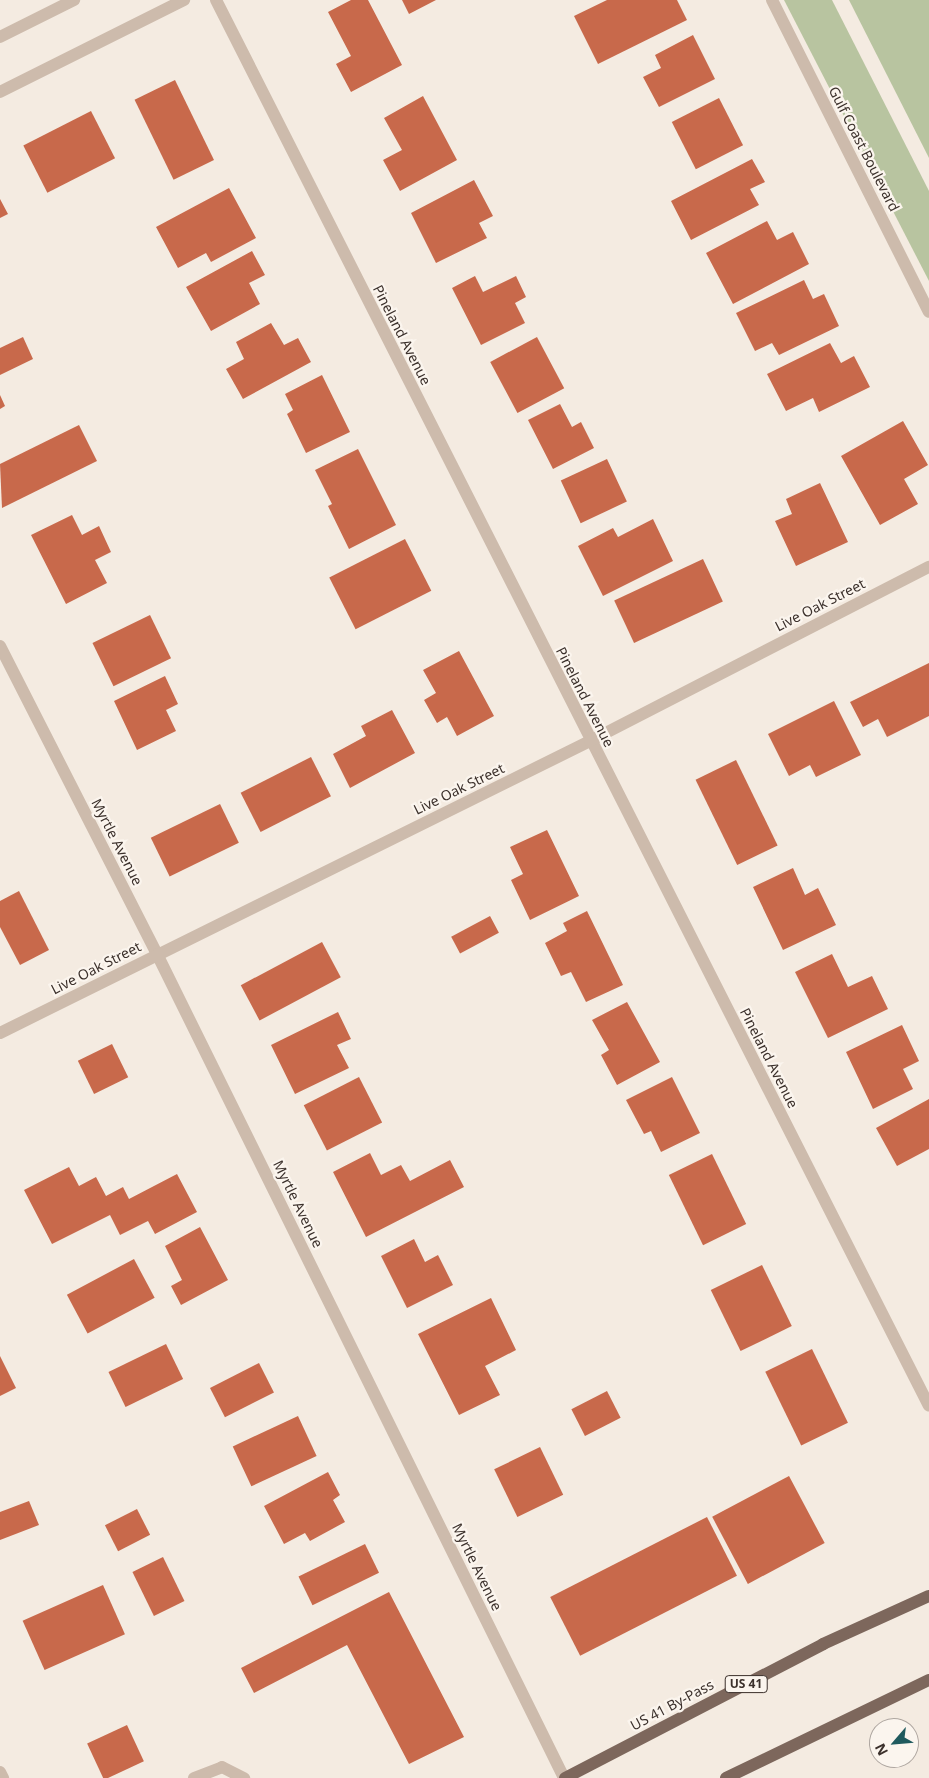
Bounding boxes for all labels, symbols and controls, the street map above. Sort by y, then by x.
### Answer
street label: Gulf Coast Boulevard [825,84,903,214]
street label: Pineland Avenue [370,282,434,388]
street label: Live Oak Street [772,575,868,635]
street label: Pineland Avenue [553,644,617,750]
street label: Live Oak Street [411,760,507,818]
street label: Myrtle Avenue [88,796,146,888]
street label: Live Oak Street [48,938,144,998]
street label: Pineland Avenue [737,1005,801,1111]
street label: Myrtle Avenue [270,1158,326,1250]
street label: Myrtle Avenue [449,1521,505,1613]
road number: US 41 [724,1675,768,1694]
street label: US 41 By-Pass [628,1676,716,1734]
north arrow [869,1718,919,1768]
text: N [870,1740,892,1759]

